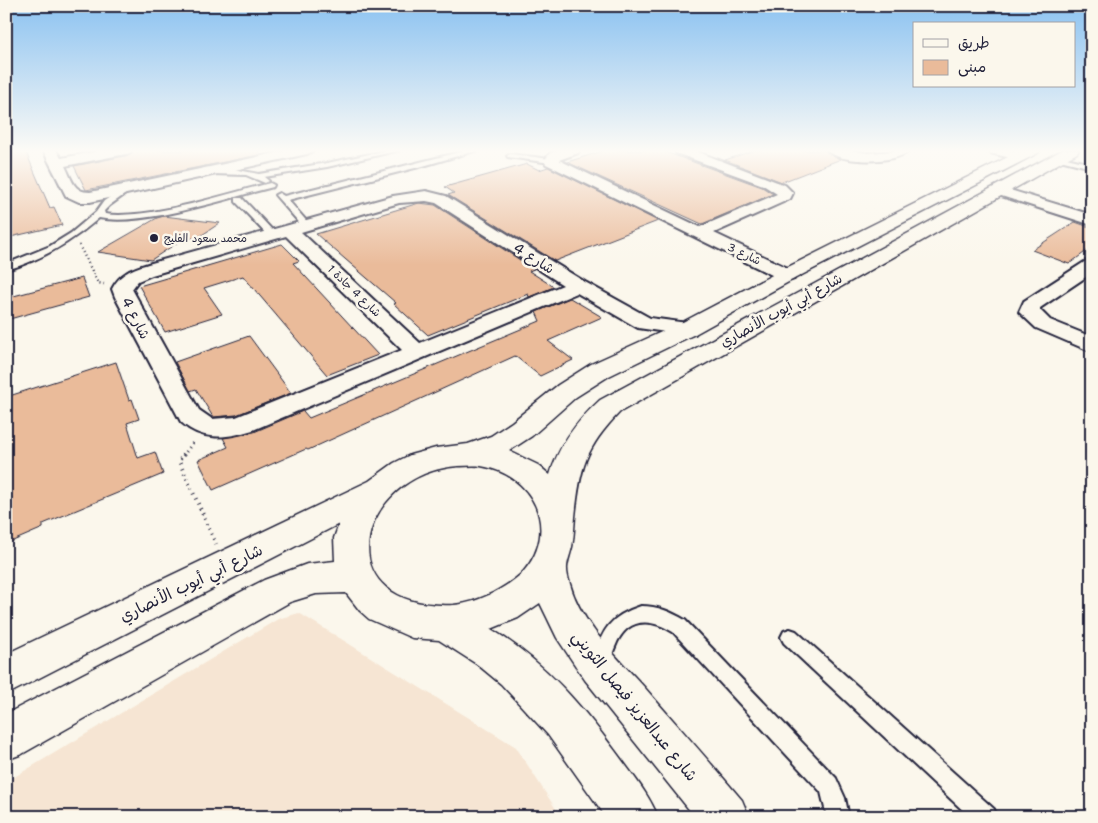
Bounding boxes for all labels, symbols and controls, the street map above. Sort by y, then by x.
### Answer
legend [913,22,1076,88]
text: طريق [958,33,990,53]
text: مبنى [958,57,986,77]
place label: محمد سعود الفليج [164,231,247,246]
marker: محمد سعود الفليج [148,232,160,244]
street label: شارع 4 [510,238,558,278]
street label: شارع 3 [724,240,763,269]
street label: شارع 4 جادة 1 [323,262,384,321]
street label: شارع أبي أيوب الأنصاري [717,269,847,355]
street label: شارع 4 [117,294,154,343]
street label: شارع أبي أيوب الأنصاري [116,539,268,630]
street label: شارع عبدالعزيز فيصل الثويني [565,626,702,788]

